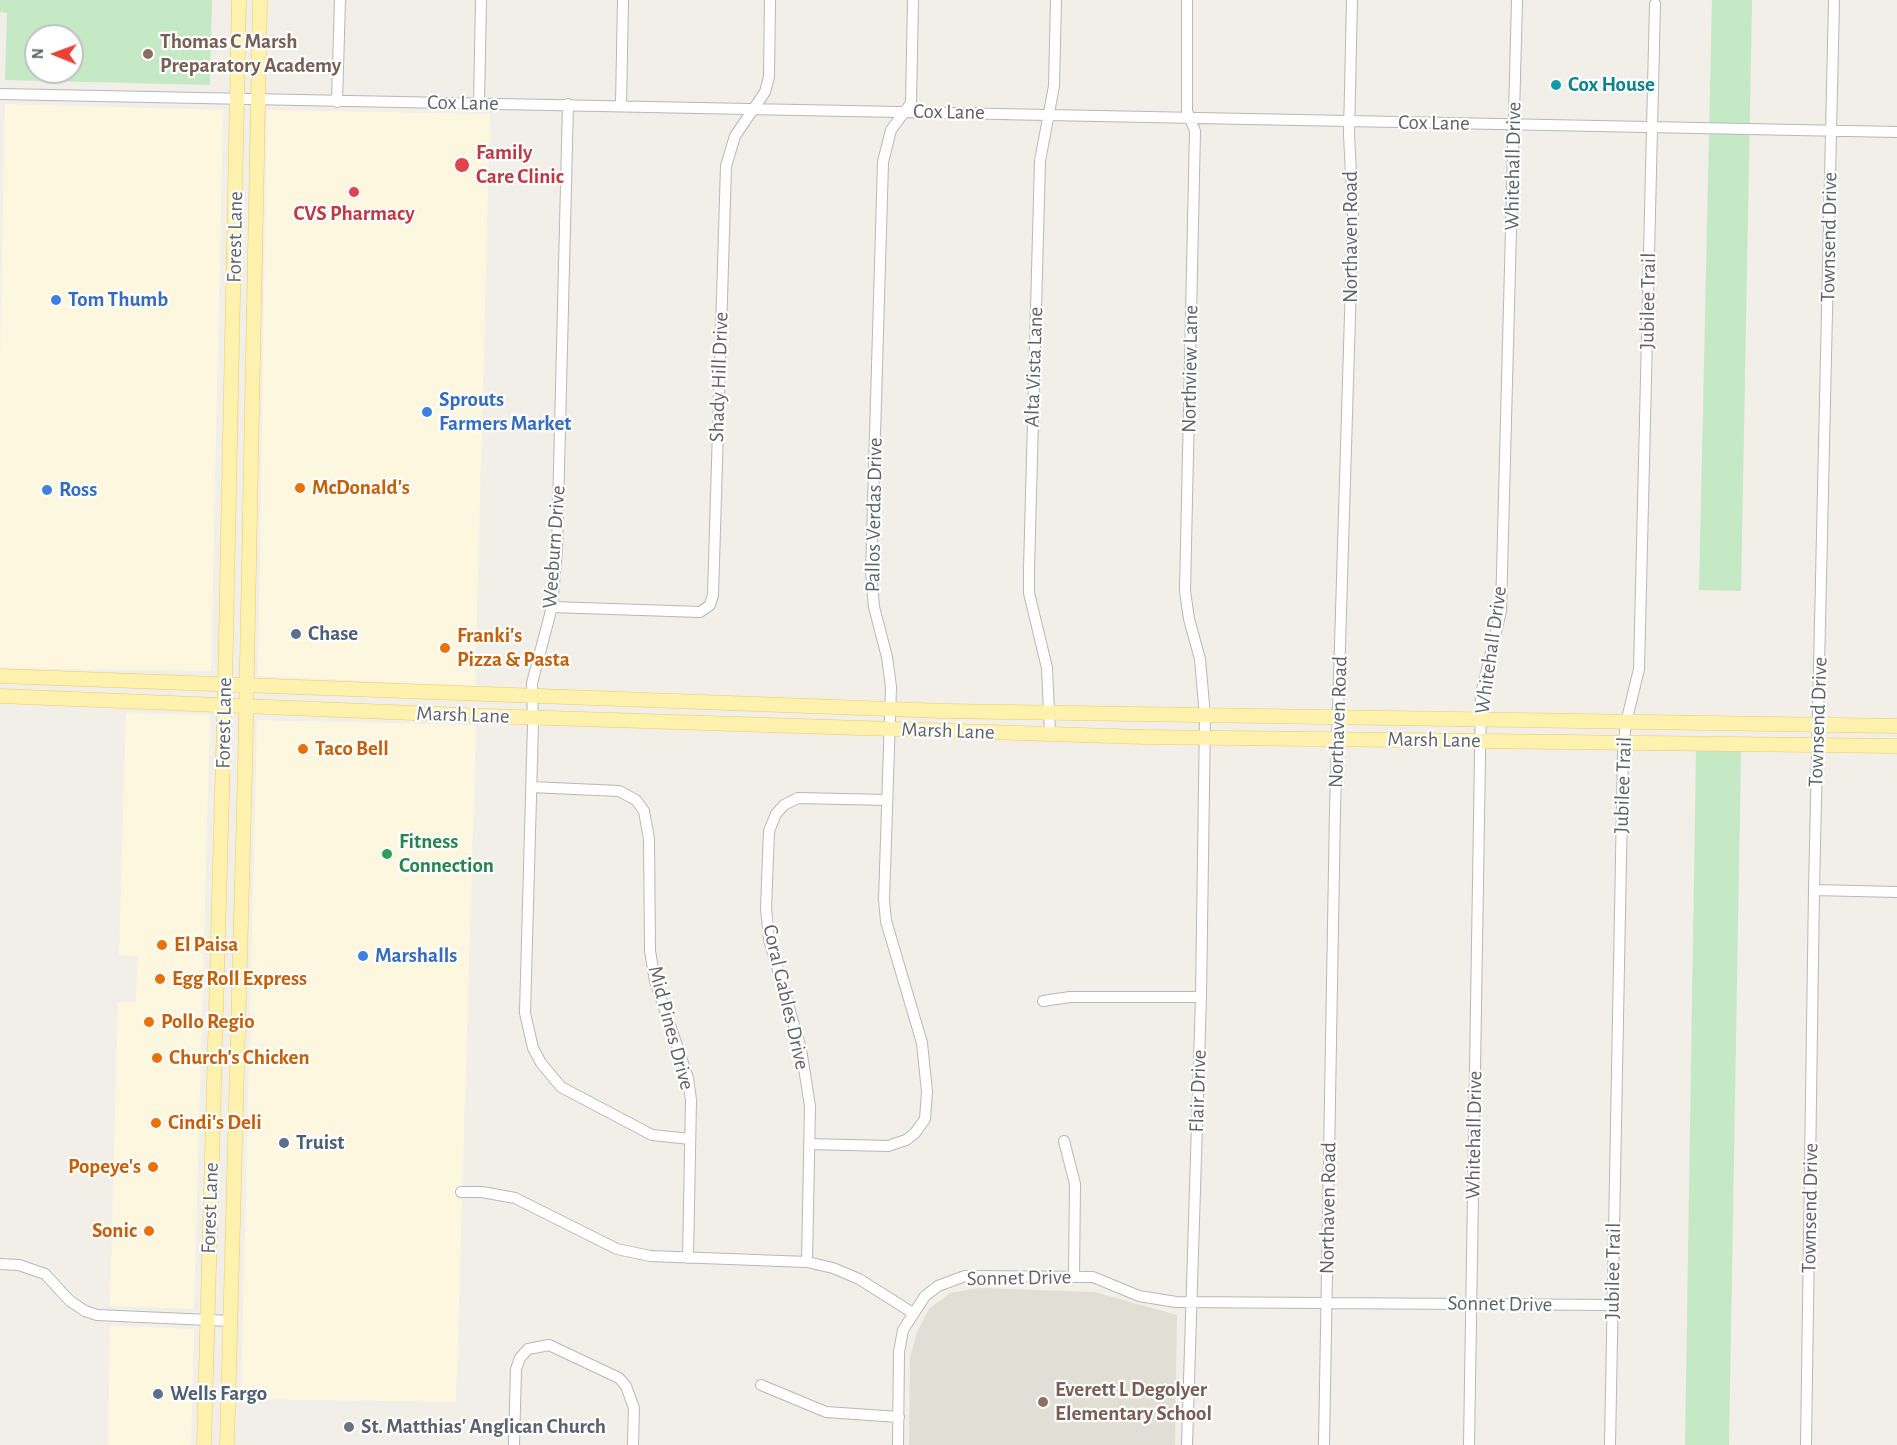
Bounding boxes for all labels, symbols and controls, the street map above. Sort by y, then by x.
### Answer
north arrow [24,24,84,84]
place label: Thomas C Marsh Preparatory Academy [160,29,341,79]
marker: Thomas C Marsh Preparatory Academy [141,47,155,61]
text: N [30,48,46,59]
place label: Cox House [1568,72,1655,98]
marker: Cox House [1549,78,1563,92]
street label: Cox Lane [427,90,499,116]
street label: Cox Lane [913,99,985,125]
street label: Whitehall Drive [1499,101,1527,231]
street label: Cox Lane [1398,110,1470,136]
place label: Family Care Clinic [476,140,564,190]
marker: Family Care Clinic [453,156,471,174]
street label: Northaven Road [1338,171,1364,303]
street label: Townsend Drive [1815,172,1843,302]
marker: CVS Pharmacy [347,185,361,199]
street label: Forest Lane [222,191,248,283]
place label: CVS Pharmacy [293,201,415,227]
street label: Jubilee Trail [1635,253,1661,349]
place label: Tom Thumb [68,287,168,313]
marker: Tom Thumb [49,293,63,307]
street label: Northview Lane [1176,305,1204,433]
street label: Alta Vista Lane [1019,306,1049,428]
street label: Shady Hill Drive [704,311,734,443]
place label: Sprouts Farmers Market [439,387,571,437]
marker: Sprouts Farmers Market [420,405,434,419]
street label: Pallos Verdas Drive [860,437,888,593]
place label: McDonald's [312,475,410,501]
place label: Ross [59,477,97,503]
marker: McDonald's [293,481,307,495]
marker: Ross [40,483,54,497]
street label: Weeburn Drive [537,485,571,609]
street label: Whitehall Drive [1470,584,1512,716]
place label: Chase [308,621,358,647]
place label: Franki's Pizza & Pasta [457,623,570,673]
marker: Chase [289,627,303,641]
marker: Franki's Pizza & Pasta [438,641,452,655]
street label: Northaven Road [1323,656,1353,788]
street label: Townsend Drive [1803,656,1833,788]
street label: Forest Lane [211,677,237,769]
street label: Marsh Lane [416,701,510,729]
street label: Marsh Lane [901,717,995,745]
street label: Marsh Lane [1387,727,1481,753]
place label: Taco Bell [315,736,389,762]
street label: Jubilee Trail [1609,736,1637,834]
marker: Taco Bell [296,742,310,756]
place label: Fitness Connection [399,829,494,879]
marker: Fitness Connection [380,847,394,861]
street label: Coral Gables Drive [757,922,815,1072]
place label: El Paisa [174,932,238,958]
marker: El Paisa [155,938,169,952]
place label: Marshalls [375,943,457,969]
marker: Marshalls [356,949,370,963]
street label: Mid Pines Drive [642,963,700,1093]
place label: Egg Roll Express [172,966,307,992]
marker: Egg Roll Express [153,972,167,986]
place label: Pollo Regio [161,1009,255,1035]
marker: Pollo Regio [142,1015,156,1029]
place label: Church's Chicken [169,1045,310,1071]
street label: Flair Drive [1184,1049,1212,1133]
marker: Church's Chicken [150,1051,164,1065]
street label: Whitehall Drive [1460,1070,1488,1200]
place label: Cindi's Deli [168,1110,262,1136]
marker: Cindi's Deli [149,1116,163,1130]
place label: Truist [296,1130,344,1156]
marker: Truist [277,1136,291,1150]
street label: Northaven Road [1314,1142,1342,1274]
street label: Townsend Drive [1796,1143,1824,1273]
place label: Popeye's [68,1154,141,1180]
marker: Popeye's [146,1160,160,1174]
street label: Forest Lane [196,1162,224,1254]
place label: Sonic [92,1218,137,1244]
street label: Jubilee Trail [1600,1223,1626,1319]
marker: Sonic [142,1224,156,1238]
street label: Sonnet Drive [966,1264,1072,1292]
street label: Sonnet Drive [1447,1290,1553,1318]
place label: Everett L Degolyer Elementary School [1055,1377,1212,1427]
place label: Wells Fargo [170,1381,267,1407]
marker: Wells Fargo [151,1387,165,1401]
marker: Everett L Degolyer Elementary School [1036,1395,1050,1409]
place label: St. Matthias' Anglican Church [361,1414,606,1440]
marker: St. Matthias' Anglican Church [342,1420,356,1434]

